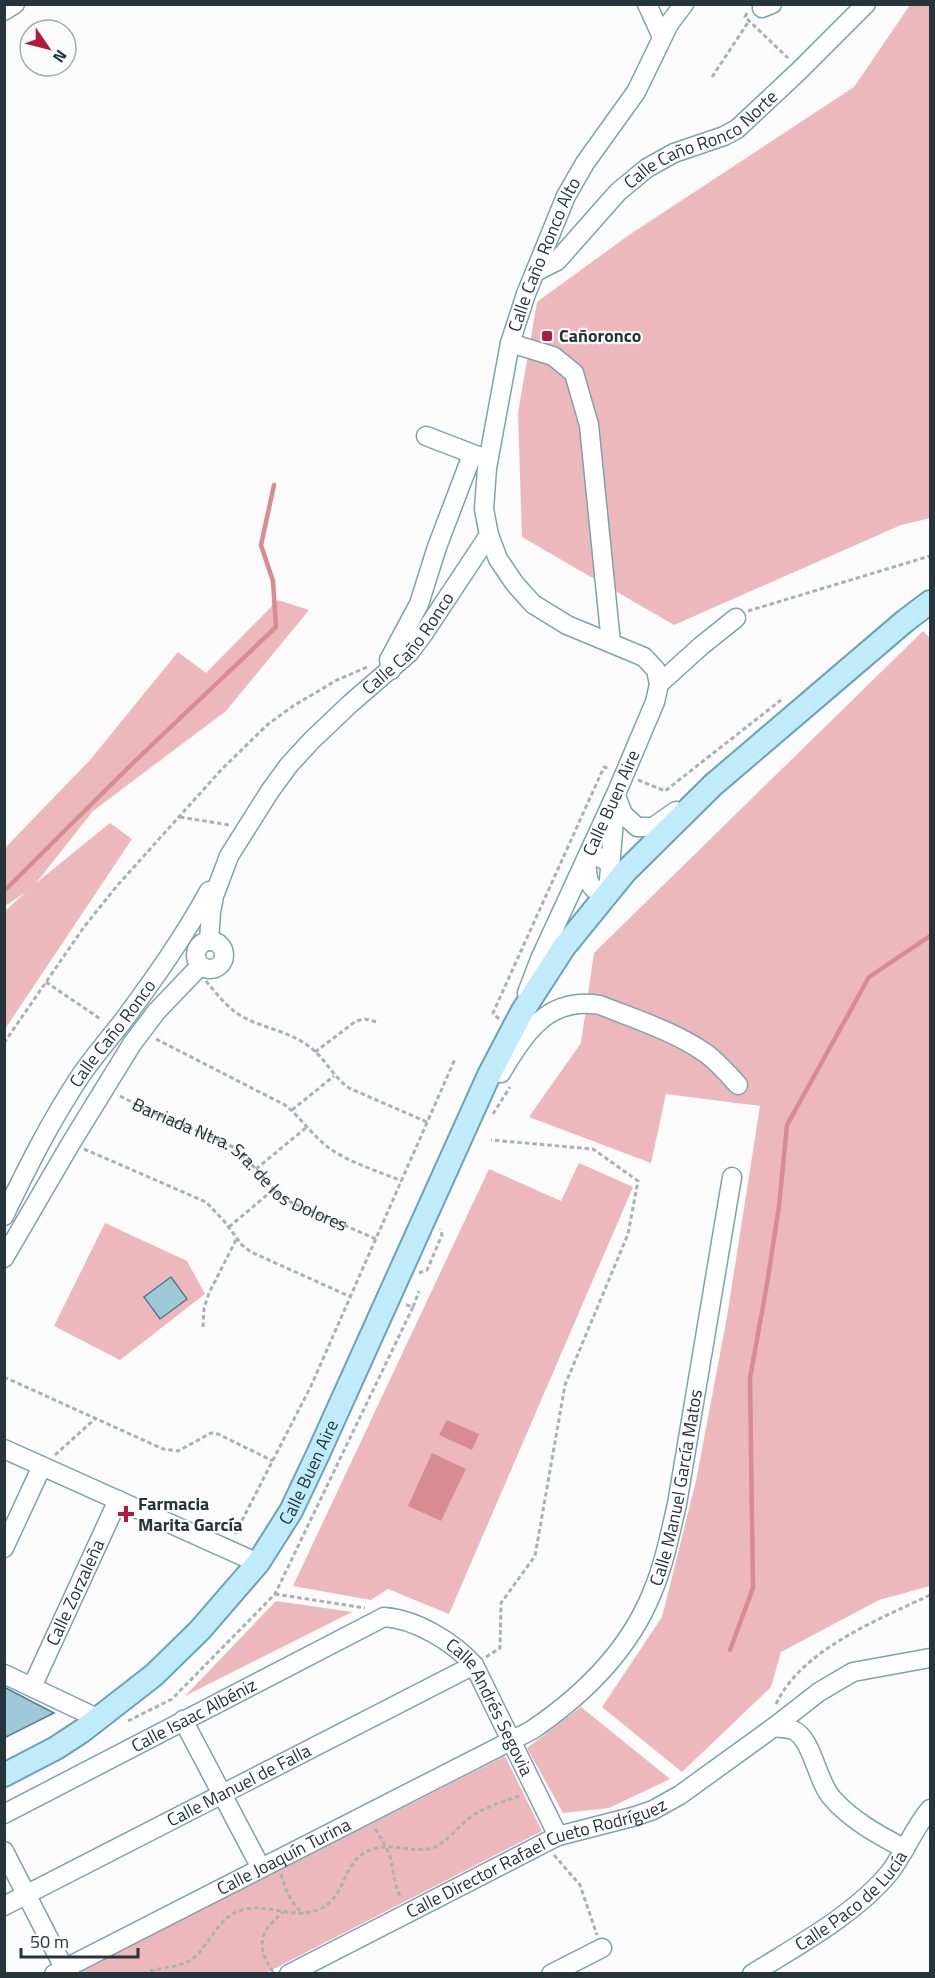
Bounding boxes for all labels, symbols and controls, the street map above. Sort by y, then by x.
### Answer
north arrow [18,18,78,78]
text: N [47,45,73,68]
street label: Calle Caño Ronco Norte [617,84,784,195]
street label: Calle Caño Ronco Alto [501,172,587,335]
place label: Cañoronco [559,322,641,349]
marker: Cañoronco [540,329,554,343]
street label: Calle Caño Ronco [356,587,460,701]
street label: Calle Buen Aire [575,746,646,860]
street label: Calle Caño Ronco [62,974,162,1093]
street label: Barriada Ntra. Sra. de los Dolores [127,1091,352,1238]
street label: Calle Manuel García Matos [642,1387,709,1590]
street label: Calle Buen Aire [272,1415,345,1530]
place label: Farmacia Marita García [138,1490,242,1538]
marker: Farmacia Marita García [119,1507,133,1521]
street label: Calle Zorzaleña [39,1535,111,1650]
street label: Calle Andrés Segovia [440,1631,540,1780]
street label: Calle Isaac Albéniz [126,1671,261,1759]
street label: Calle Manuel de Falla [162,1737,315,1833]
street label: Calle Director Rafael Cueto Rodríguez [401,1791,671,1925]
street label: Calle Joaquín Turina [212,1811,355,1902]
street label: Calle Paco de Lucía [789,1846,914,1957]
scale bar [21,1921,138,1959]
text: 50 m [30,1928,69,1955]

